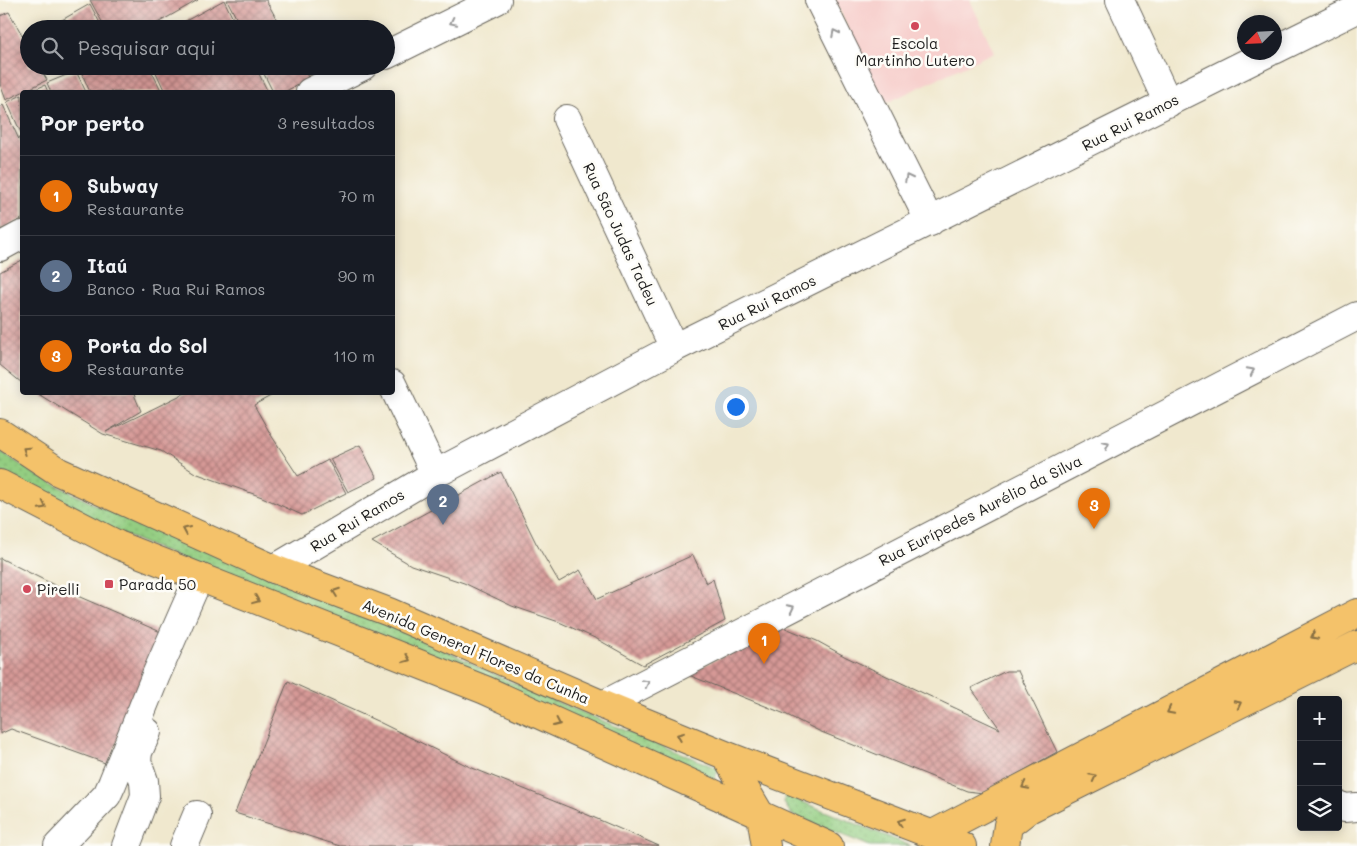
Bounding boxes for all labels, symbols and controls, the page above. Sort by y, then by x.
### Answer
north arrow [1237,15,1282,60]
one-way arrow [449,16,458,26]
search box [20,20,395,75]
marker: Escola Martinho Lutero [909,20,921,32]
one-way arrow [831,29,842,38]
place label: Escola Martinho Lutero [856,33,975,70]
icon: search [38,34,66,62]
text: Pesquisar aqui [78,35,216,60]
street label: Rua Rui Ramos [1078,89,1182,155]
text: Por perto [40,109,144,136]
text: 3 resultados [278,112,375,133]
street label: Rua São Judas Tadeu [579,159,663,309]
text: Subway [87,173,158,198]
one-way arrow [904,174,914,183]
text: 1 [52,185,60,206]
text: 70 m [338,185,375,206]
text: Restaurante [87,198,185,219]
text: Itaú [87,253,128,278]
text: 2 [52,265,60,286]
text: 90 m [338,265,375,286]
street label: Rua Rui Ramos [715,270,819,334]
text: Banco · Rua Rui Ramos [87,278,265,299]
text: Porta do Sol [87,333,207,358]
text: 3 [51,345,61,366]
text: 110 m [333,345,375,366]
text: Restaurante [87,358,185,379]
one-way arrow [1245,367,1254,377]
your location [723,394,749,420]
one-way arrow [1101,441,1110,451]
one-way arrow [22,447,31,456]
street label: Rua Eurípedes Aurélio da Silva [875,450,1085,570]
street label: Rua Rui Ramos [306,484,408,556]
pin: 2 [427,484,459,525]
pin: 3 [1078,488,1110,529]
one-way arrow [38,500,47,510]
one-way arrow [182,525,191,536]
place label: Parada 50 [119,574,196,594]
marker: Parada 50 [103,578,115,590]
place label: Pirelli [37,579,80,599]
marker: Pirelli [21,583,33,595]
one-way arrow [333,588,341,598]
one-way arrow [251,593,260,604]
street label: Avenida General Flores da Cunha [359,594,593,708]
one-way arrow [786,604,795,614]
pin: 1 [748,623,780,664]
one-way arrow [1310,630,1319,640]
one-way arrow [402,653,411,663]
one-way arrow [641,679,650,689]
map controls [1297,696,1342,831]
button: + [1297,696,1342,741]
one-way arrow [1233,701,1242,711]
one-way arrow [1166,705,1175,715]
one-way arrow [552,716,561,727]
one-way arrow [676,732,685,743]
button: − [1297,741,1342,786]
one-way arrow [1088,773,1097,783]
one-way arrow [1022,780,1031,790]
button: layers [1297,786,1342,831]
one-way arrow [897,817,906,828]

